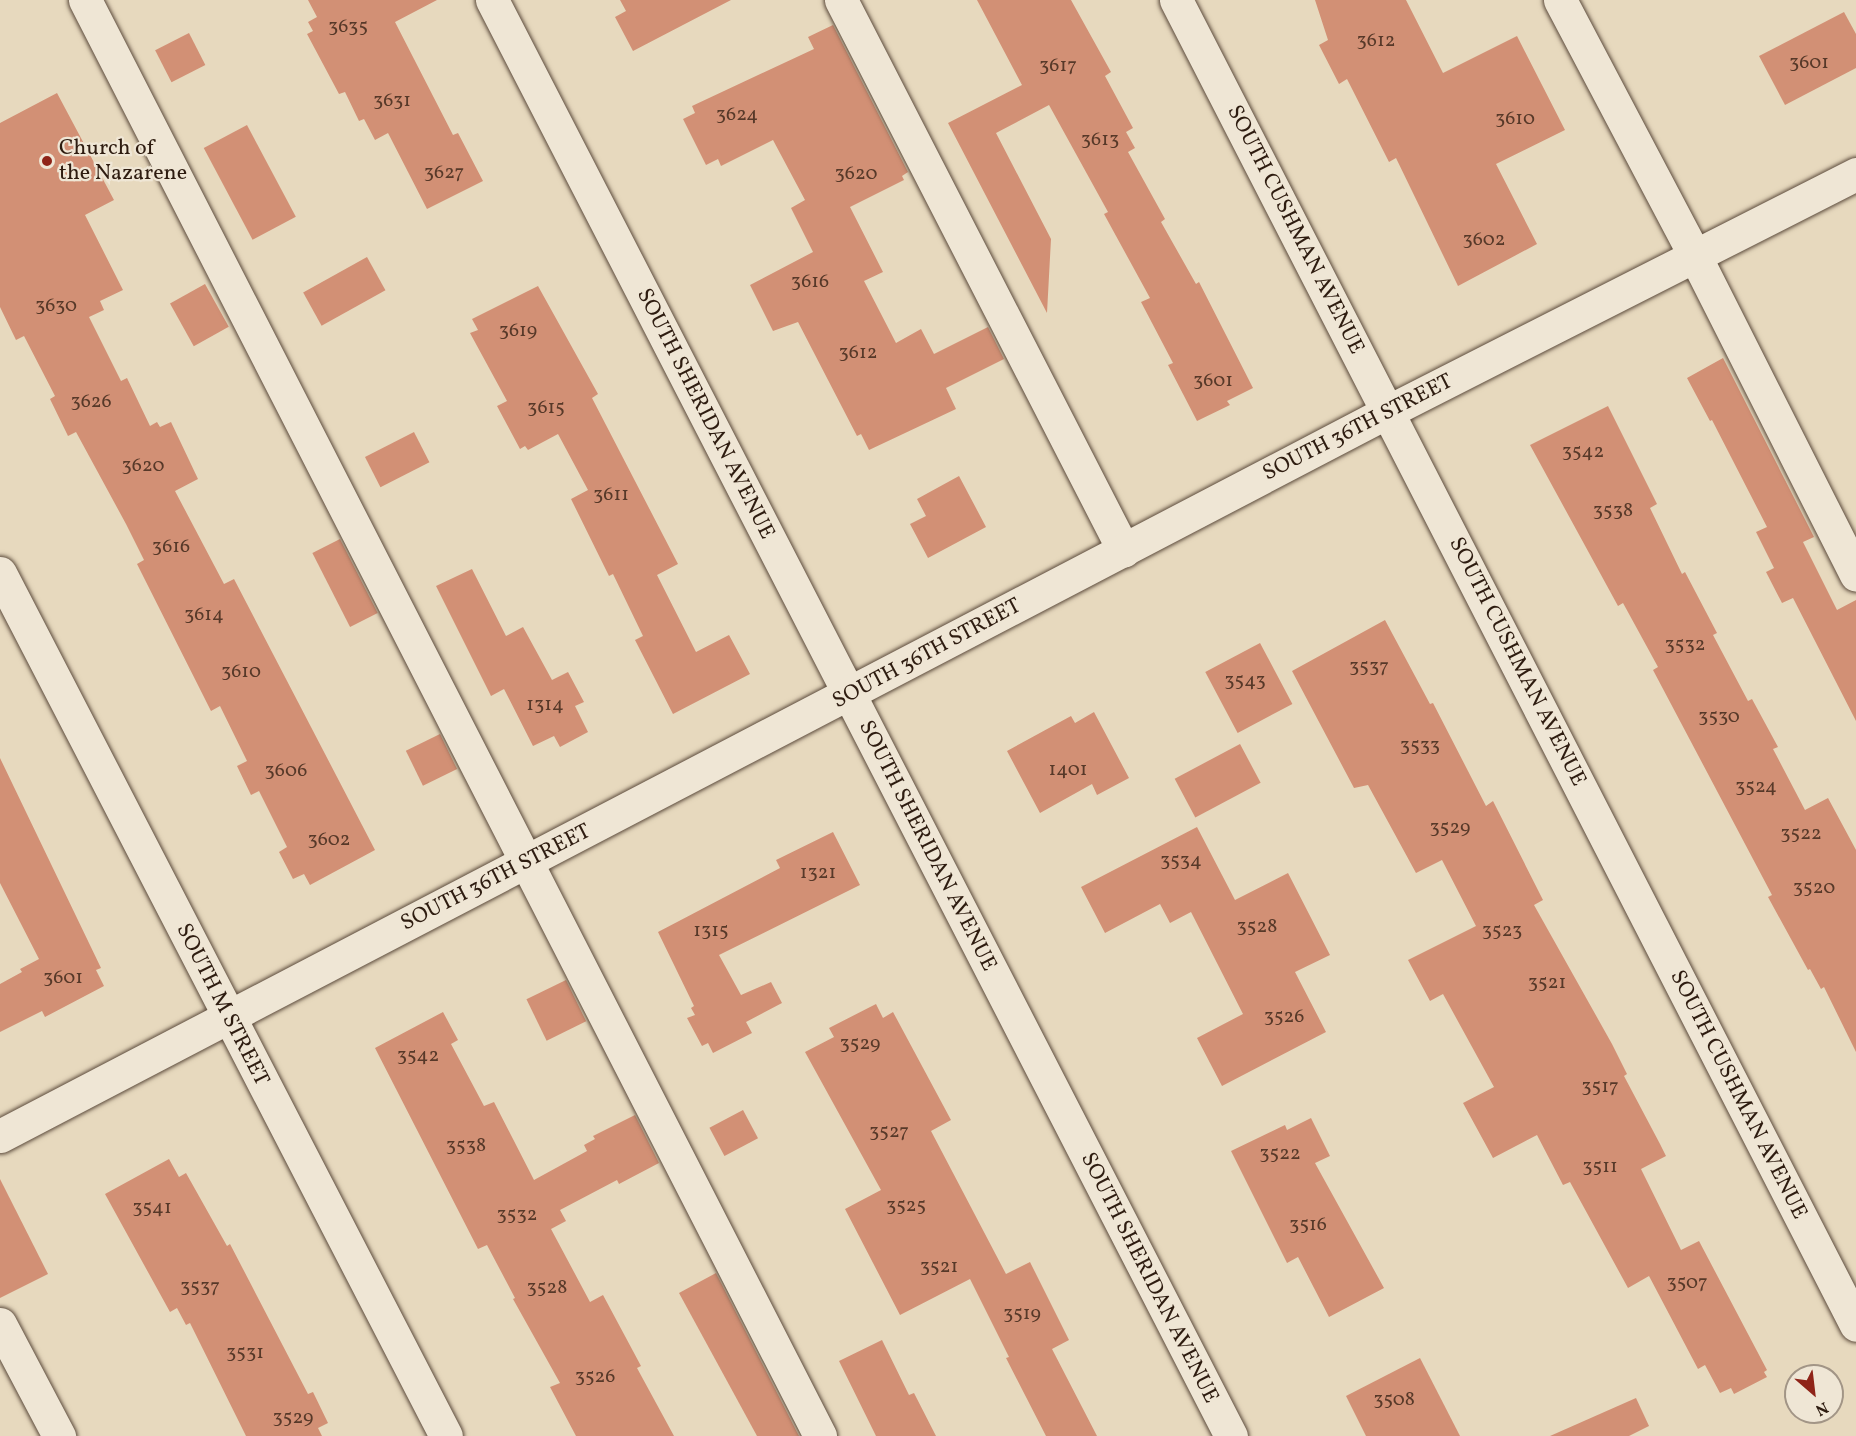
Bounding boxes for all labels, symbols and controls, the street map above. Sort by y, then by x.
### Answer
house number: 3635 [328,15,368,39]
house number: 3612 [1357,29,1395,53]
house number: 3601 [1789,51,1829,75]
house number: 3617 [1039,54,1077,78]
house number: 3631 [373,89,411,113]
street label: SOUTH CUSHMAN AVENUE [1221,101,1369,359]
house number: 3624 [716,103,758,127]
house number: 3610 [1495,107,1535,131]
house number: 3613 [1081,128,1119,152]
place label: Church of the Nazarene [59,135,187,186]
marker: Church of the Nazarene [40,154,54,168]
house number: 3627 [424,161,464,185]
house number: 3620 [835,162,877,186]
house number: 3602 [1462,228,1506,252]
house number: 3616 [791,270,829,294]
street label: SOUTH SHERIDAN AVENUE [630,284,780,544]
house number: 3630 [35,294,77,318]
house number: 3619 [499,319,537,343]
house number: 3612 [839,341,877,365]
house number: 3601 [1193,369,1233,393]
street label: SOUTH 36TH STREET [1259,369,1457,487]
house number: 3626 [70,390,112,414]
house number: 3615 [527,396,565,420]
house number: 3542 [1562,440,1604,464]
house number: 3620 [122,454,164,478]
house number: 3611 [593,483,629,507]
house number: 3538 [1593,499,1633,523]
street label: SOUTH CUSHMAN AVENUE [1443,533,1591,791]
house number: 3616 [152,535,190,559]
street label: SOUTH 36TH STREET [828,593,1026,715]
house number: 3614 [184,603,224,627]
house number: 3532 [1665,633,1705,657]
house number: 3537 [1349,655,1389,679]
house number: 3610 [221,660,261,684]
house number: 3543 [1224,669,1266,693]
house number: 1314 [526,693,564,717]
house number: 3530 [1698,705,1740,729]
street label: SOUTH SHERIDAN AVENUE [852,716,1002,976]
house number: 3533 [1400,734,1440,758]
house number: 1401 [1048,758,1088,782]
house number: 3606 [265,759,307,783]
house number: 3524 [1735,775,1777,799]
house number: 3529 [1430,816,1470,840]
street label: SOUTH 36TH STREET [397,819,595,937]
house number: 3522 [1780,822,1822,846]
house number: 3602 [307,828,351,852]
house number: 3534 [1160,849,1202,873]
house number: 1321 [800,861,836,885]
house number: 3520 [1793,876,1835,900]
house number: 3528 [1237,915,1277,939]
street label: SOUTH M STREET [170,919,274,1091]
house number: 1315 [693,919,729,943]
house number: 3523 [1482,919,1522,943]
house number: 3601 [43,966,83,990]
street label: SOUTH CUSHMAN AVENUE [1664,966,1812,1224]
house number: 3521 [1528,971,1566,995]
house number: 3526 [1264,1005,1304,1029]
house number: 3529 [840,1032,880,1056]
house number: 3542 [397,1044,439,1068]
house number: 3517 [1581,1075,1619,1099]
house number: 3527 [869,1120,909,1144]
house number: 3538 [446,1134,486,1158]
house number: 3522 [1259,1142,1301,1166]
street label: SOUTH SHERIDAN AVENUE [1074,1148,1224,1408]
house number: 3511 [1582,1155,1618,1179]
house number: 3525 [886,1194,926,1218]
house number: 3541 [132,1196,172,1220]
house number: 3532 [497,1203,537,1227]
house number: 3516 [1289,1213,1327,1237]
house number: 3521 [920,1255,958,1279]
house number: 3507 [1666,1271,1708,1295]
house number: 3537 [180,1275,220,1299]
house number: 3528 [527,1276,567,1300]
house number: 3519 [1003,1302,1041,1326]
house number: 3531 [226,1341,264,1365]
north arrow [1784,1364,1844,1424]
house number: 3526 [575,1365,615,1389]
house number: 3508 [1373,1388,1415,1412]
text: N [1811,1396,1832,1421]
house number: 3529 [273,1406,313,1430]

